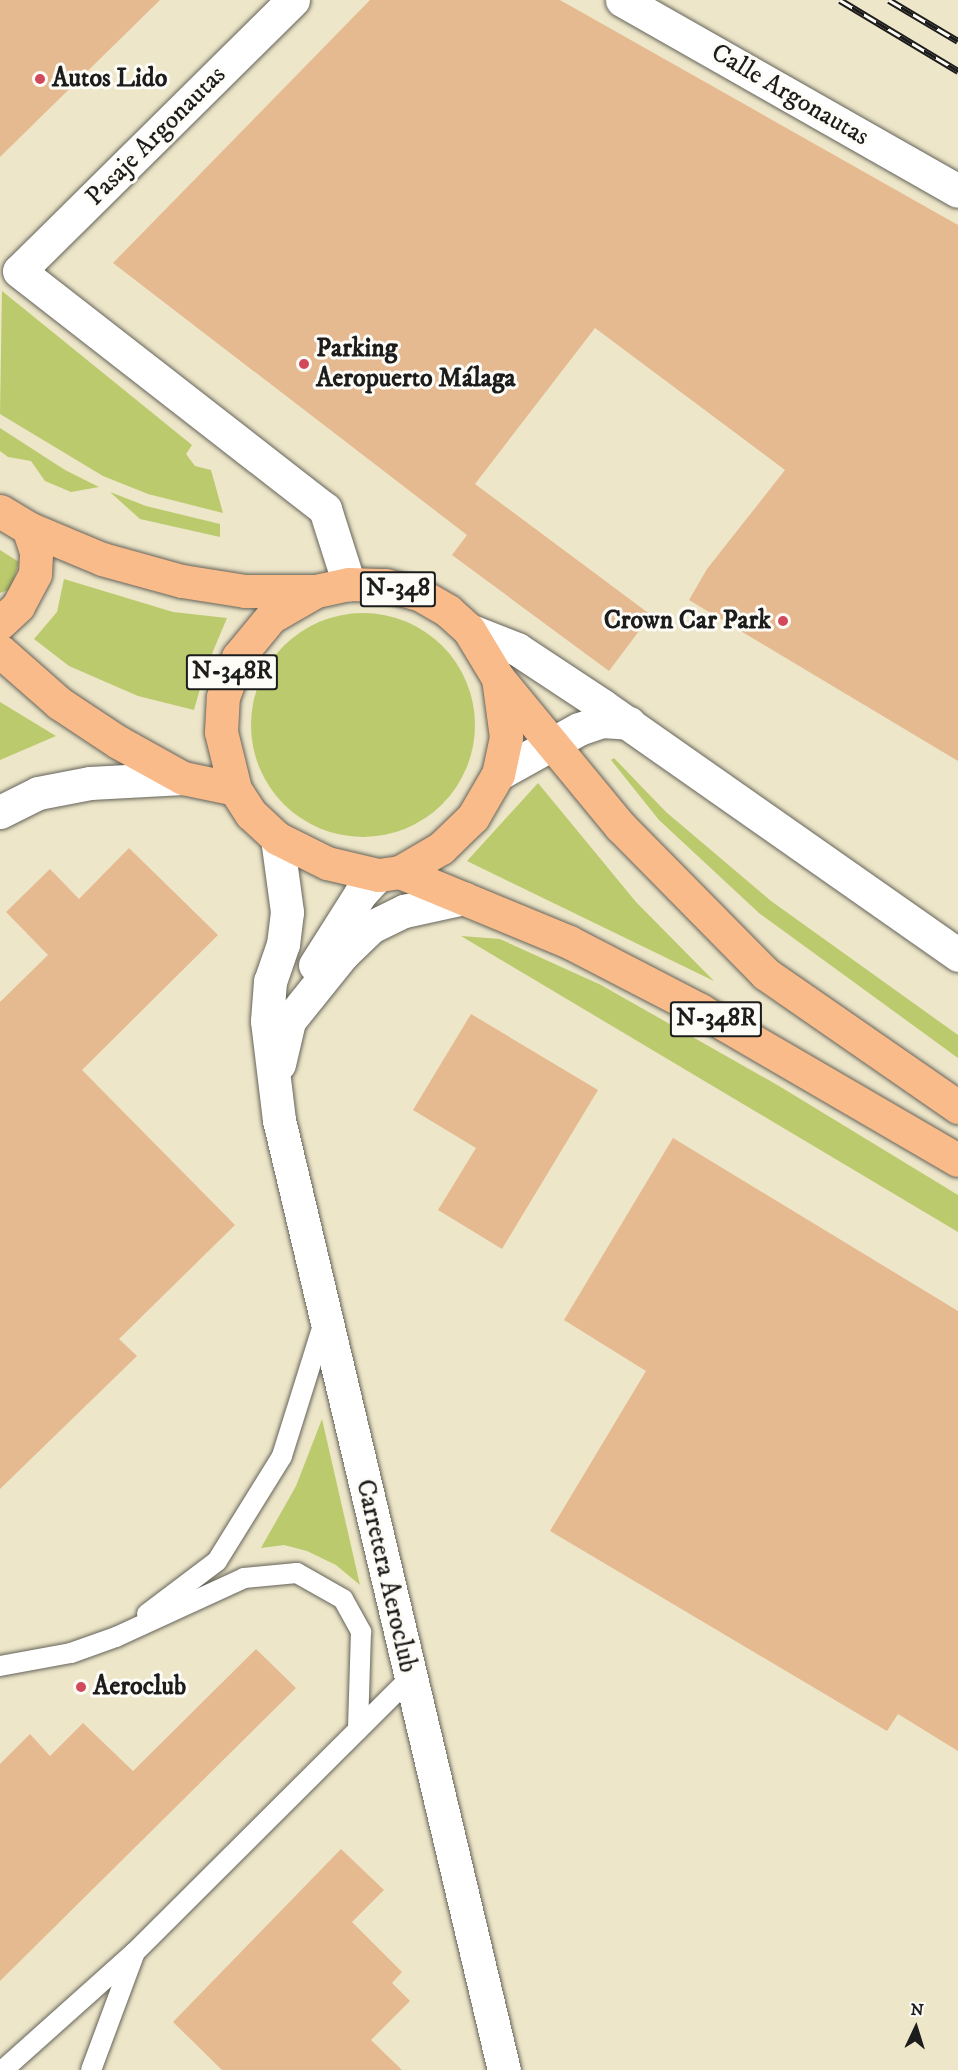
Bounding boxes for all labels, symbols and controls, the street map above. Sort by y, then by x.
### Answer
street label: Calle Argonautas [706,37,874,153]
street label: Pasaje Argonautas [79,59,233,213]
place label: Autos Lido [52,63,167,95]
marker: Autos Lido [33,72,47,86]
place label: Parking Aeropuerto Málaga [316,333,516,394]
marker: Parking Aeropuerto Málaga [297,357,311,371]
road number: N-348 [359,568,437,610]
place label: Crown Car Park [604,605,771,637]
marker: Crown Car Park [776,614,790,628]
road number: N-348R [186,651,278,693]
road number: N-348R [670,998,762,1040]
street label: Carretera Aeroclub [349,1476,423,1676]
place label: Aeroclub [93,1671,186,1703]
marker: Aeroclub [74,1680,88,1694]
north arrow [886,1998,946,2058]
text: N [910,2000,924,2020]

